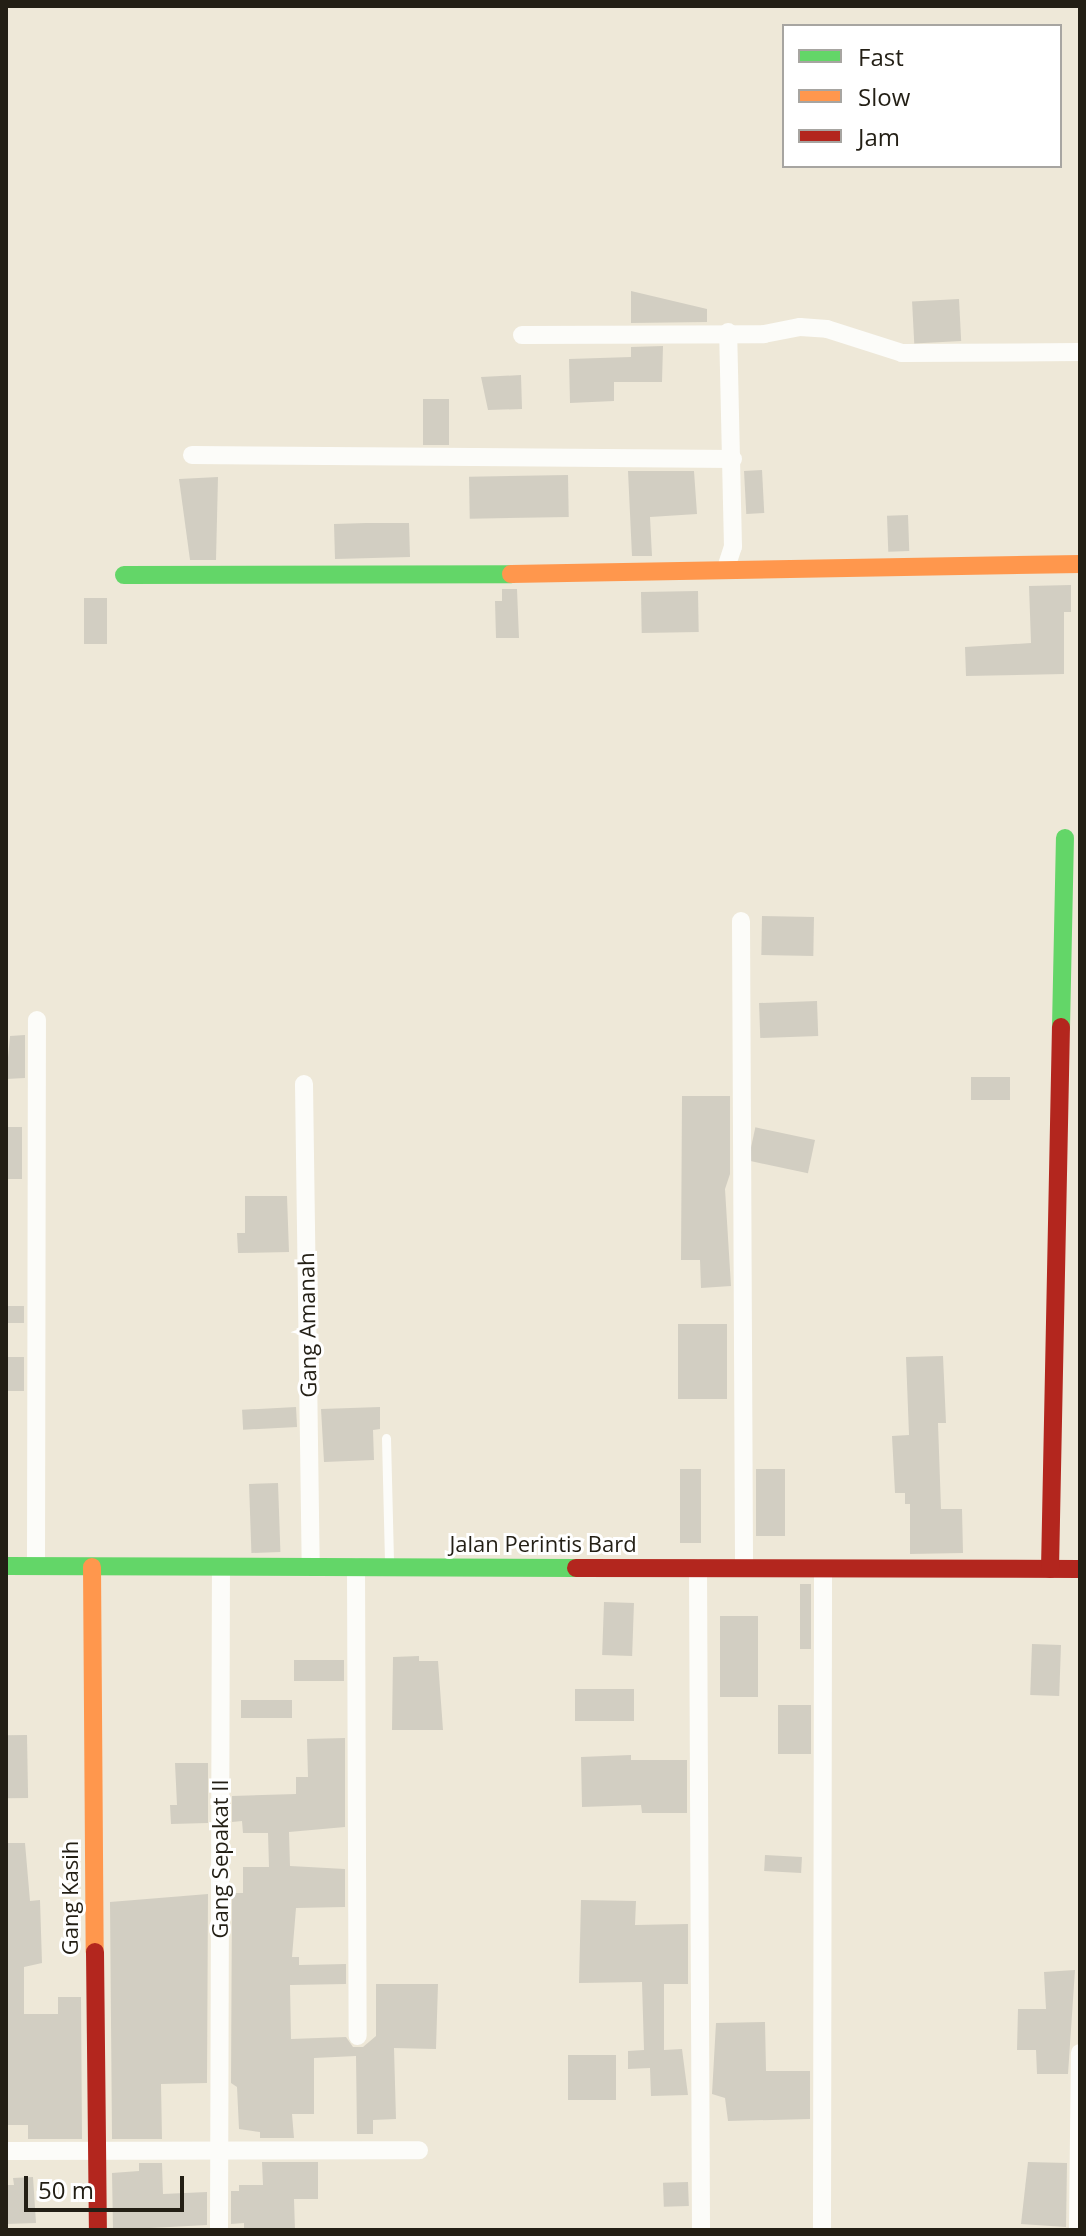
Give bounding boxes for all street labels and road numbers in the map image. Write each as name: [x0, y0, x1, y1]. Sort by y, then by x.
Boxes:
street label: Gang Amanah: [293, 1252, 321, 1398]
street label: Jalan Perintis Bard: [449, 1531, 637, 1557]
street label: Gang Sepakat II: [207, 1779, 233, 1939]
street label: Gang Kasih: [57, 1841, 83, 1955]

